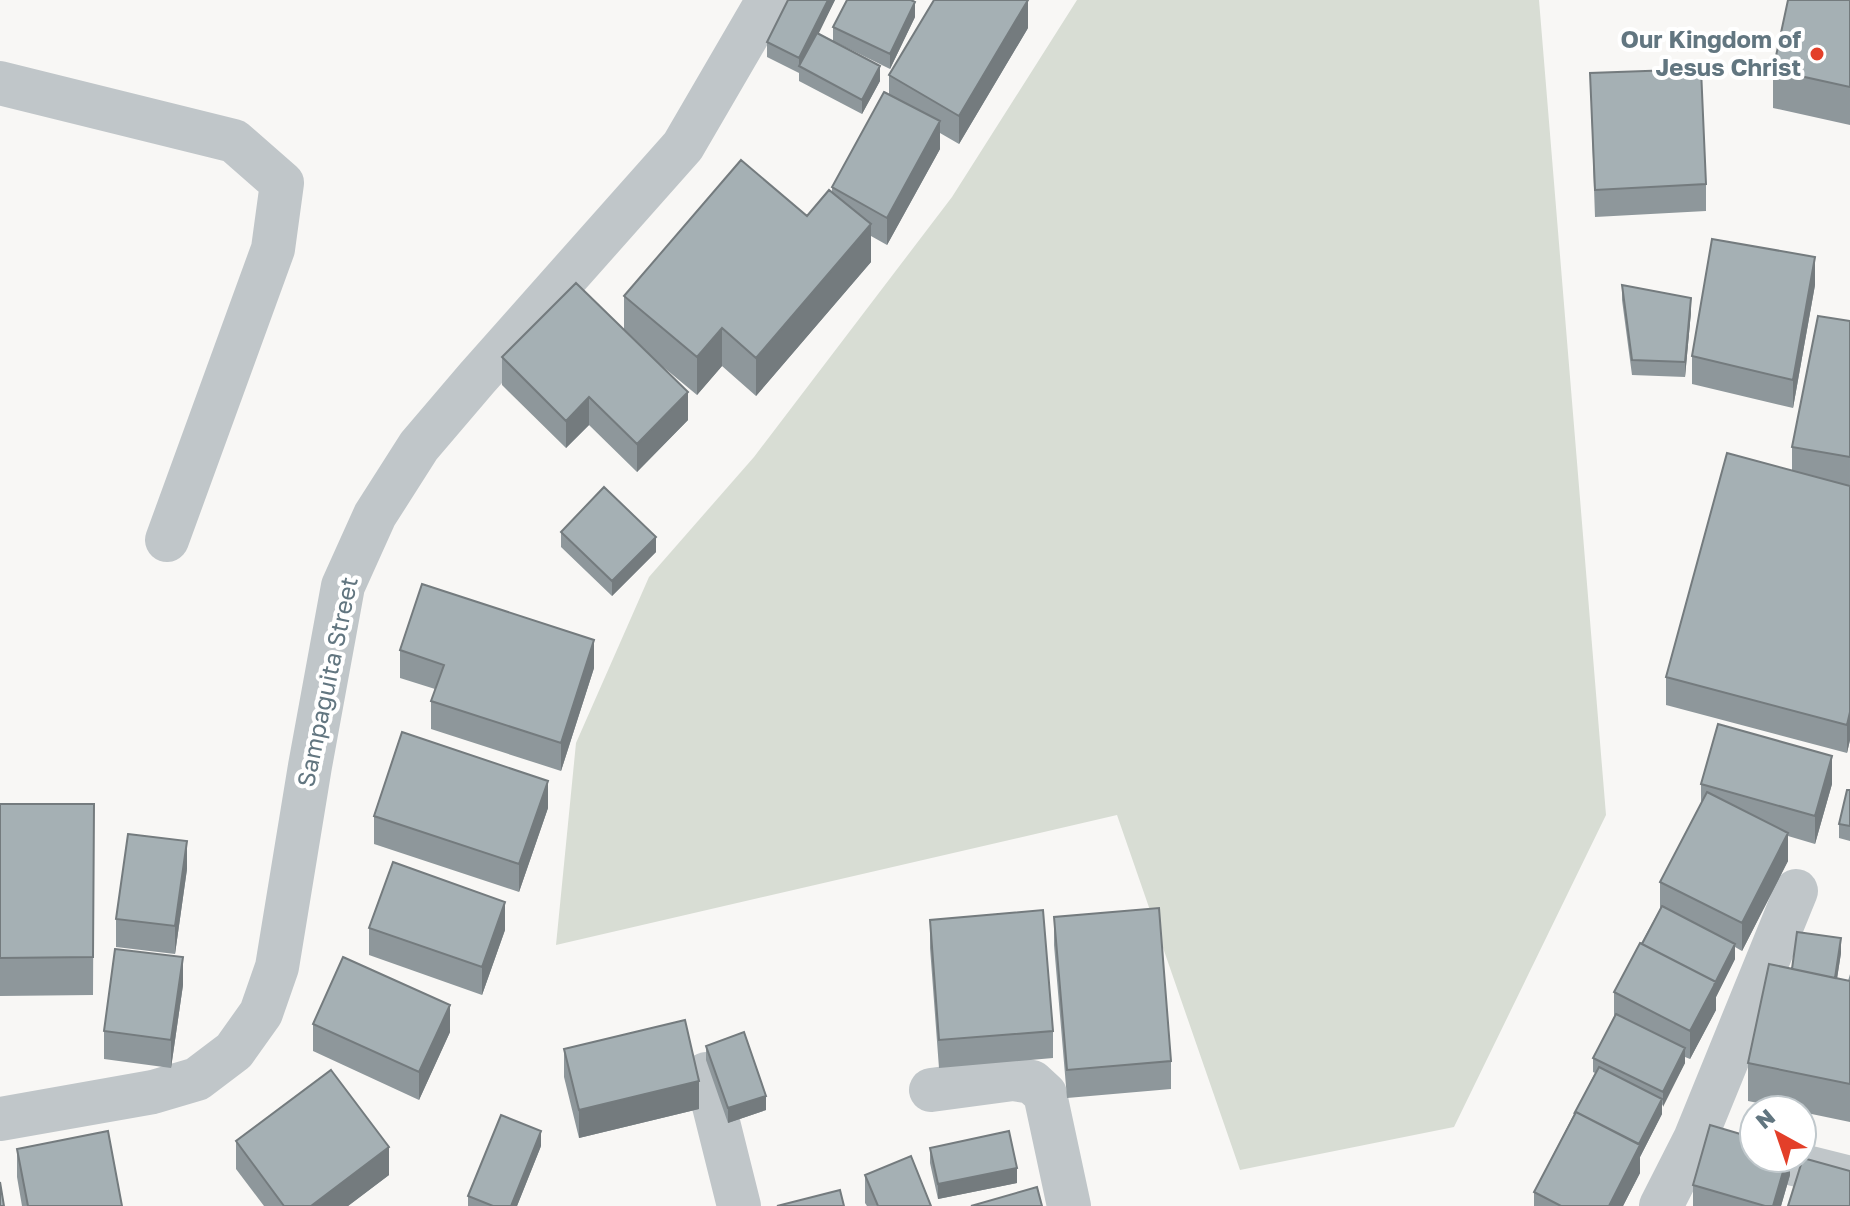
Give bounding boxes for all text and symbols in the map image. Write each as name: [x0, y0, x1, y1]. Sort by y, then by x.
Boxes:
place label: Our Kingdom of Jesus Christ: [1620, 24, 1801, 81]
marker: Our Kingdom of Jesus Christ: [1808, 45, 1826, 63]
street label: Sampaguita Street: [290, 574, 363, 790]
north arrow: [1738, 1094, 1818, 1174]
text: N: [1750, 1103, 1780, 1134]

